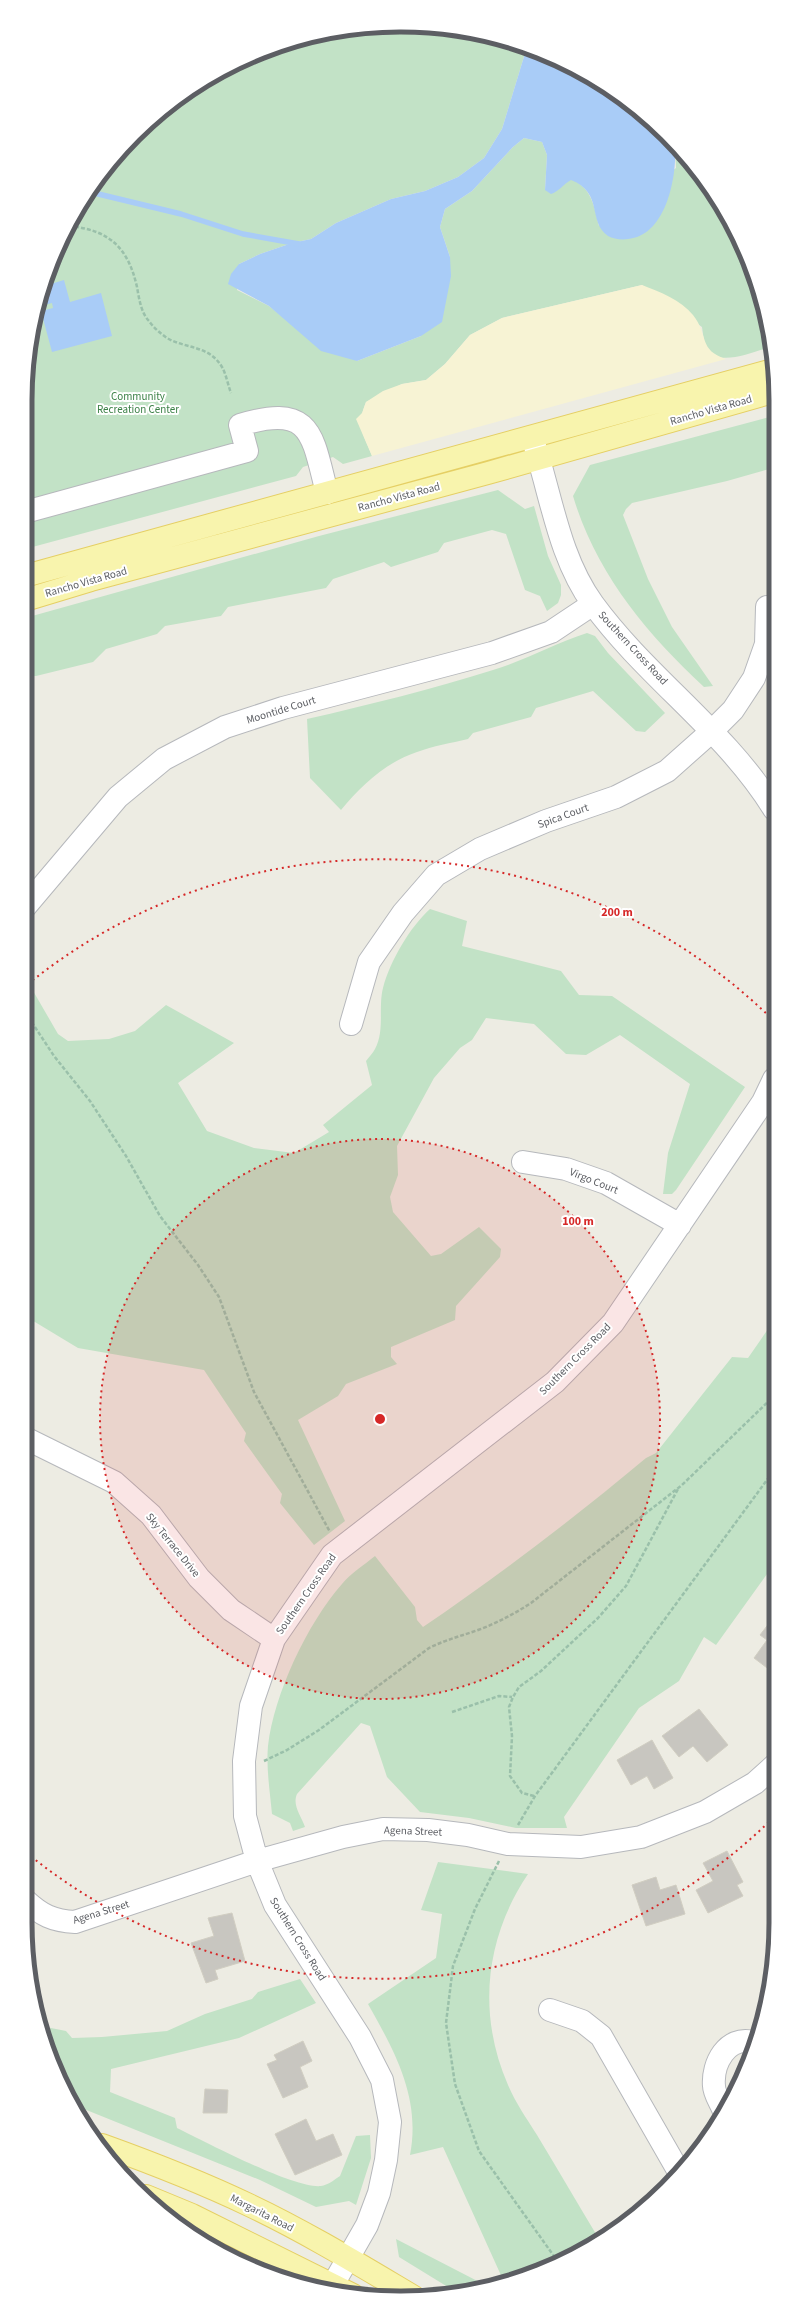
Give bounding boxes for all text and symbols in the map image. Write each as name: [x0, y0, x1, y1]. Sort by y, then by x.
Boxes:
park label: Community Recreation Center: [97, 389, 179, 417]
street label: Rancho Vista Road: [668, 391, 754, 429]
street label: Rancho Vista Road: [356, 479, 442, 515]
street label: Rancho Vista Road: [43, 563, 129, 601]
street label: Southern Cross Road: [595, 608, 671, 688]
street label: Moontide Court: [244, 692, 318, 728]
street label: Spica Court: [535, 800, 591, 832]
text: 200 m: [601, 904, 633, 921]
street label: Virgo Court: [567, 1164, 621, 1198]
text: 100 m: [562, 1213, 594, 1230]
street label: Southern Cross Road: [536, 1320, 614, 1398]
centre of rings: [373, 1412, 387, 1426]
street label: Sky Terrace Drive: [142, 1510, 204, 1581]
street label: Southern Cross Road: [272, 1550, 340, 1638]
street label: Agena Street: [384, 1822, 443, 1840]
street label: Southern Cross Road: [266, 1894, 330, 1984]
street label: Agena Street: [71, 1896, 131, 1928]
street label: Margarita Road: [228, 2191, 296, 2235]

